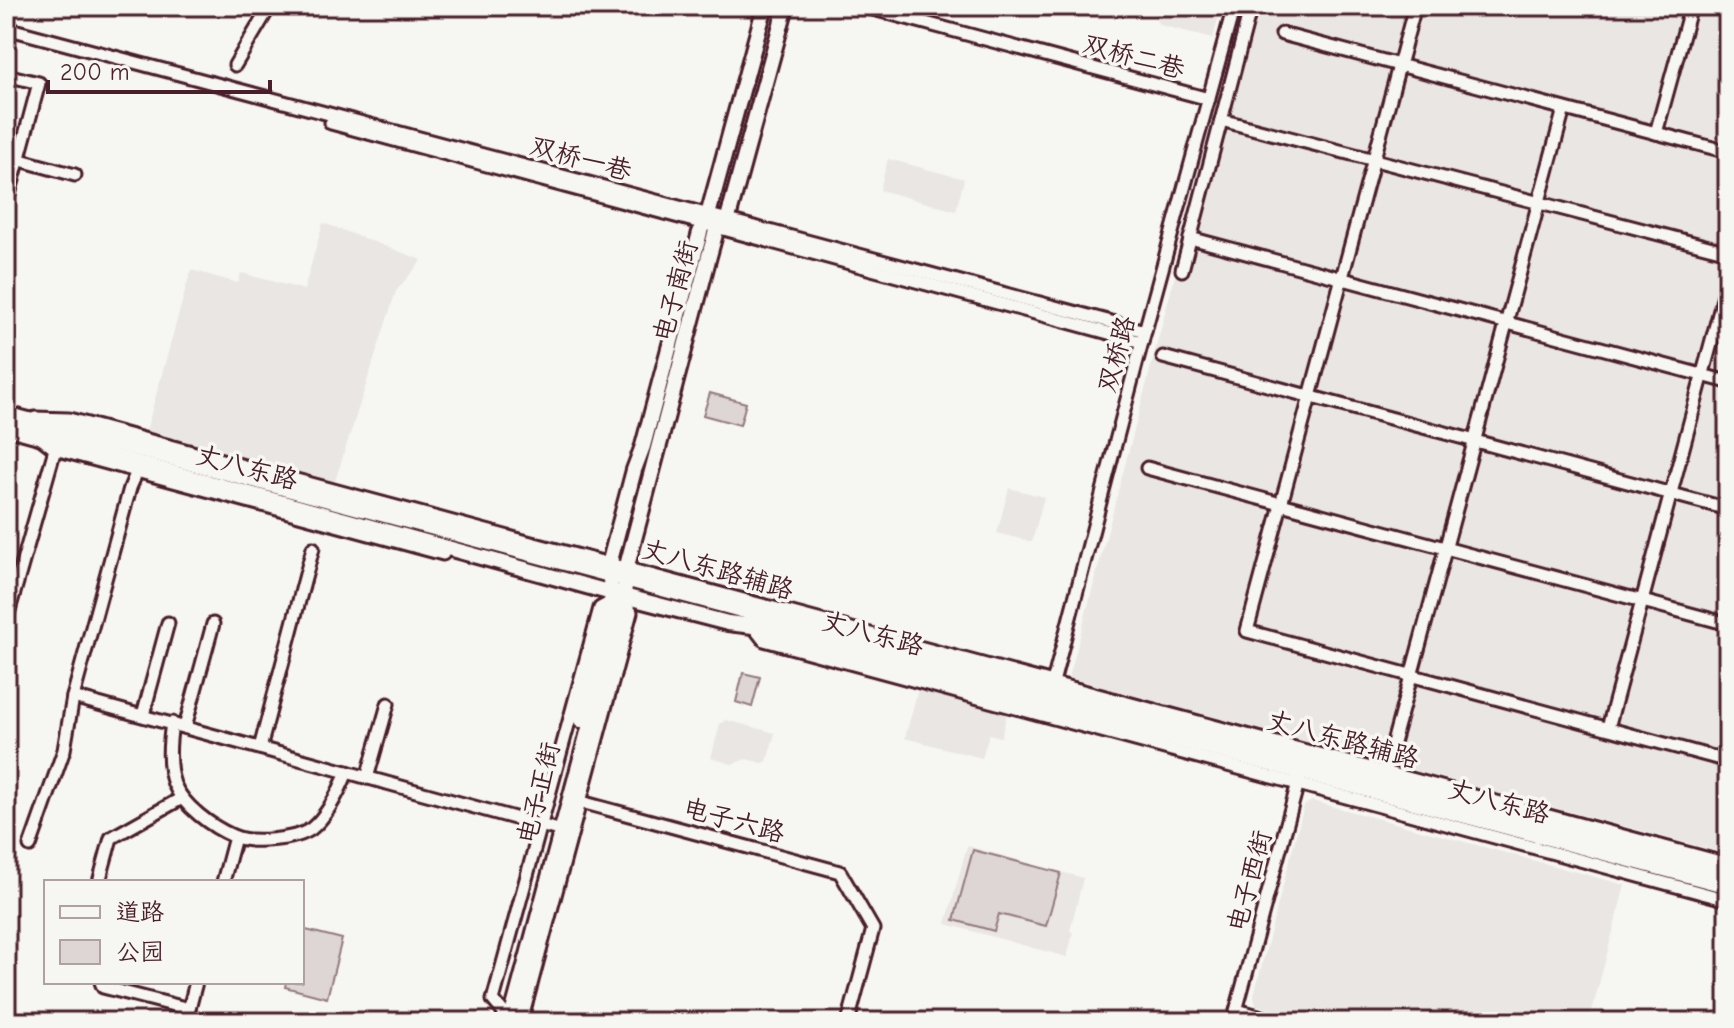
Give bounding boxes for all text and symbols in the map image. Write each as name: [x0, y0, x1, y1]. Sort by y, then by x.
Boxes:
street label: 双桥二巷: [1080, 29, 1188, 85]
scale bar: [48, 44, 270, 94]
text: 200 m: [60, 58, 130, 86]
street label: 双桥一巷: [527, 131, 635, 187]
street label: 电子南街: [648, 237, 704, 345]
street label: 双桥路: [1092, 313, 1142, 396]
street label: 丈八东路: [193, 440, 301, 496]
street label: 丈八东路辅路: [639, 534, 797, 606]
street label: 丈八东路: [819, 606, 927, 662]
street label: 丈八东路辅路: [1264, 705, 1422, 775]
street label: 电子正街: [512, 739, 566, 847]
street label: 丈八东路: [1445, 774, 1553, 830]
street label: 电子六路: [680, 793, 788, 849]
street label: 电子西街: [1222, 827, 1278, 935]
legend: [44, 880, 304, 984]
text: 道路: [116, 898, 164, 926]
text: 公园: [116, 938, 164, 966]

